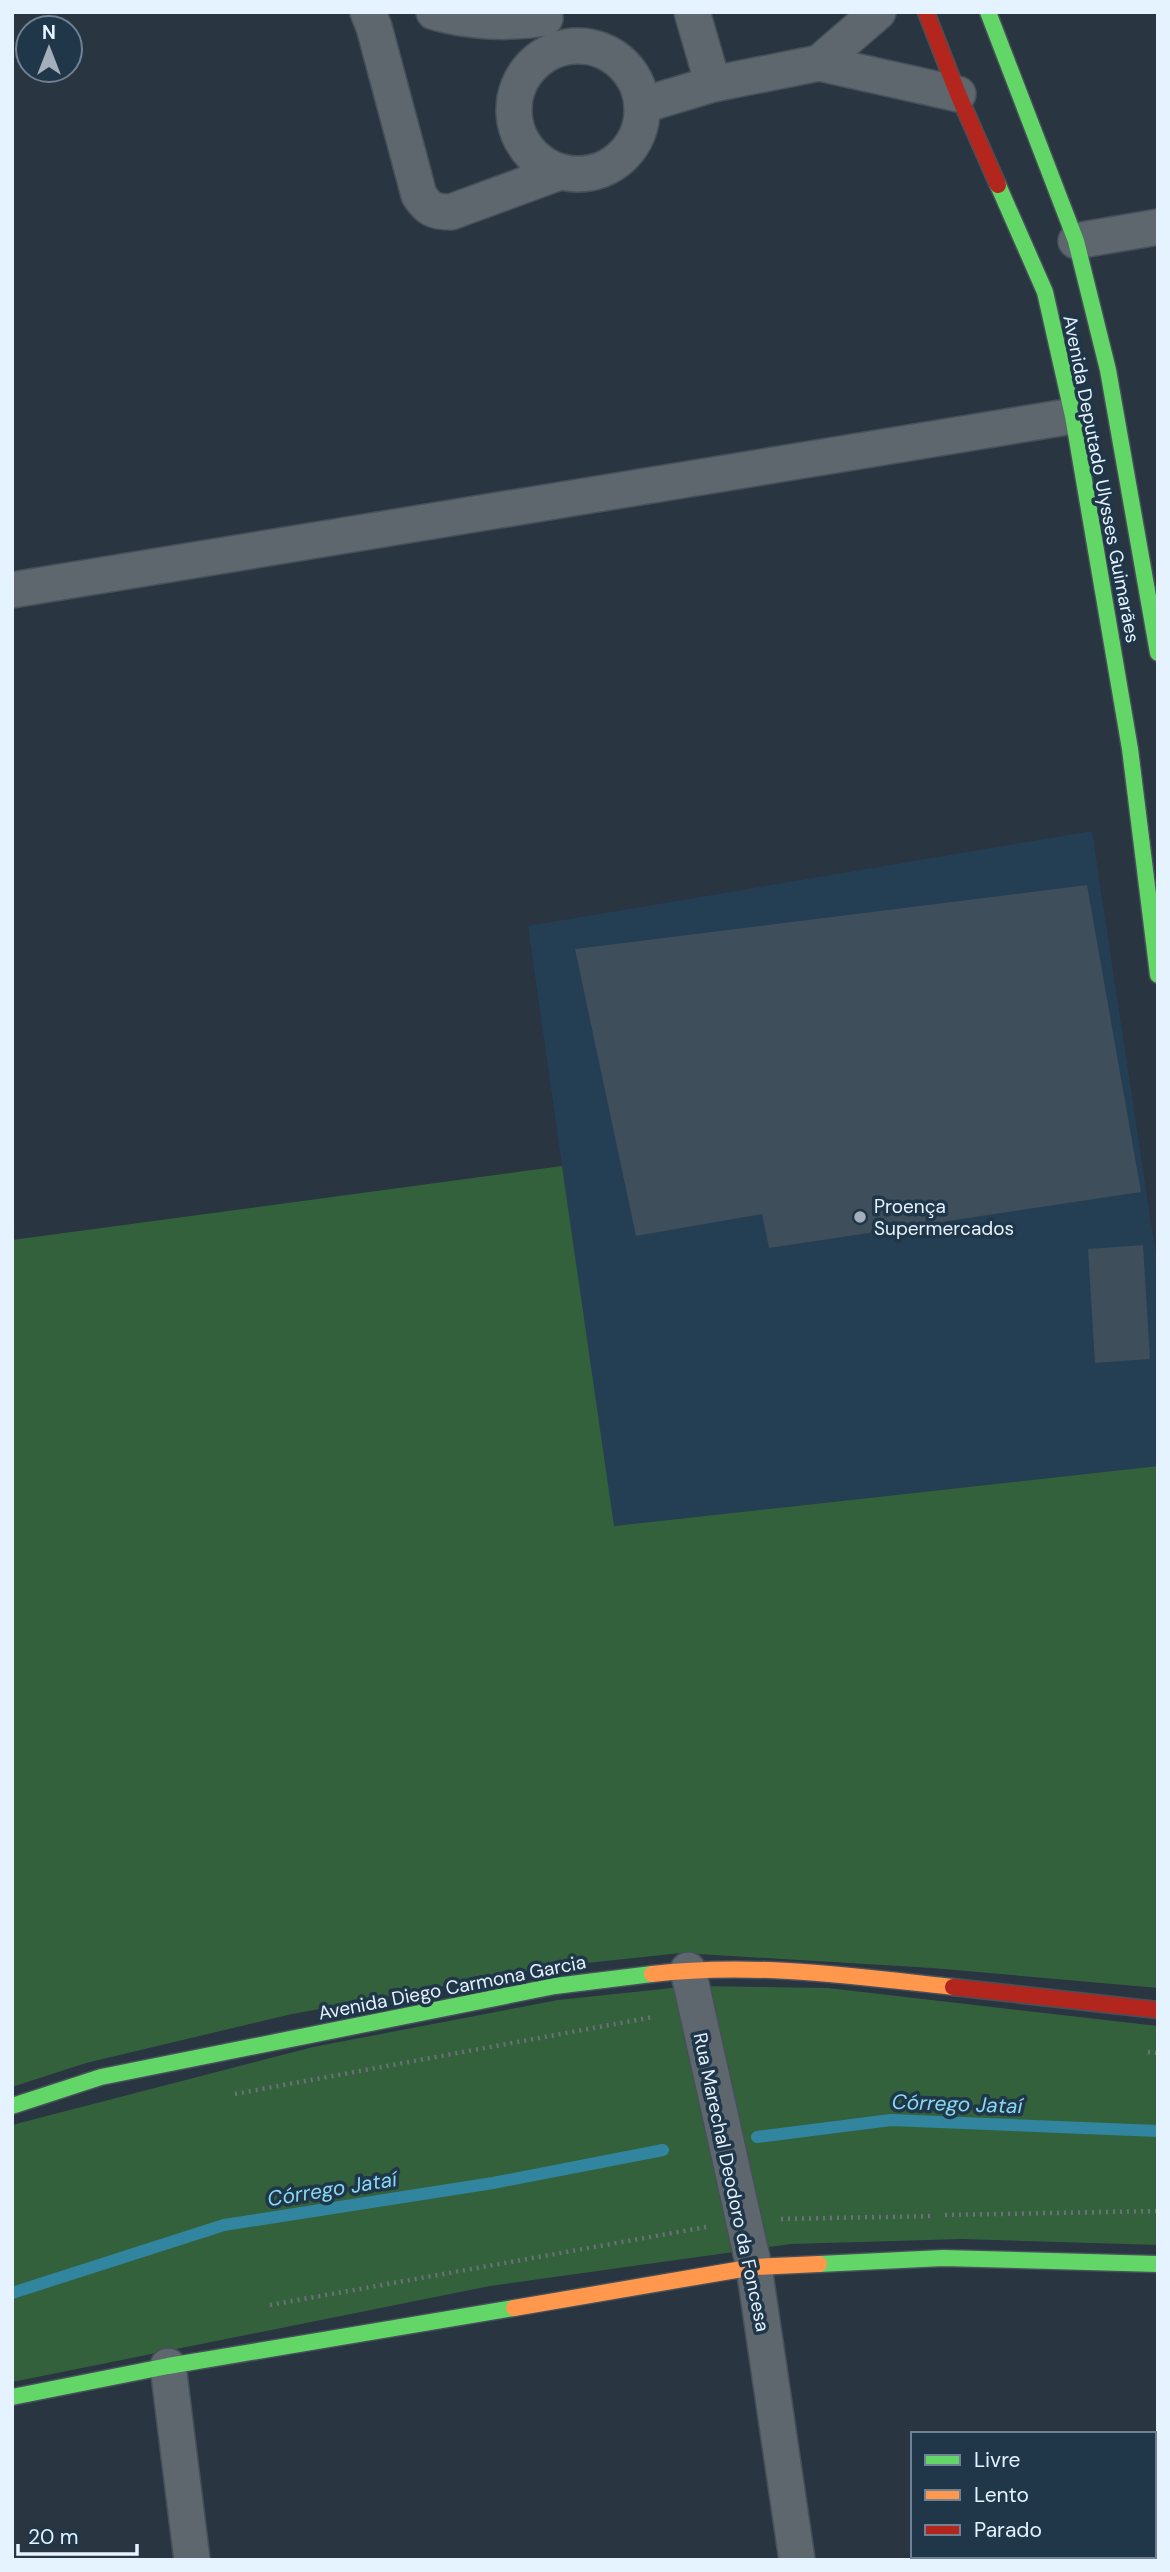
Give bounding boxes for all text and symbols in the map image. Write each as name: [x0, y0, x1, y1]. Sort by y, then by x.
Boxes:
north arrow: [14, 14, 84, 84]
text: N: [42, 20, 56, 45]
street label: Avenida Deputado Ulysses Guimarães: [1057, 313, 1146, 645]
place label: Proença Supermercados: [874, 1194, 1014, 1241]
marker: Proença Supermercados: [852, 1209, 868, 1225]
street label: Avenida Diego Carmona Garcia: [316, 1949, 588, 2026]
street label: Rua Marechal Deodoro da Foncesa: [688, 2030, 775, 2334]
water label: Córrego Jataí: [891, 2088, 1025, 2120]
water label: Córrego Jataí: [265, 2165, 401, 2213]
legend: [911, 2432, 1156, 2558]
text: Livre: [974, 2446, 1021, 2474]
text: Lento: [974, 2481, 1029, 2509]
scale bar: [18, 2512, 136, 2556]
text: Parado: [974, 2516, 1042, 2544]
text: 20 m: [28, 2523, 79, 2551]

